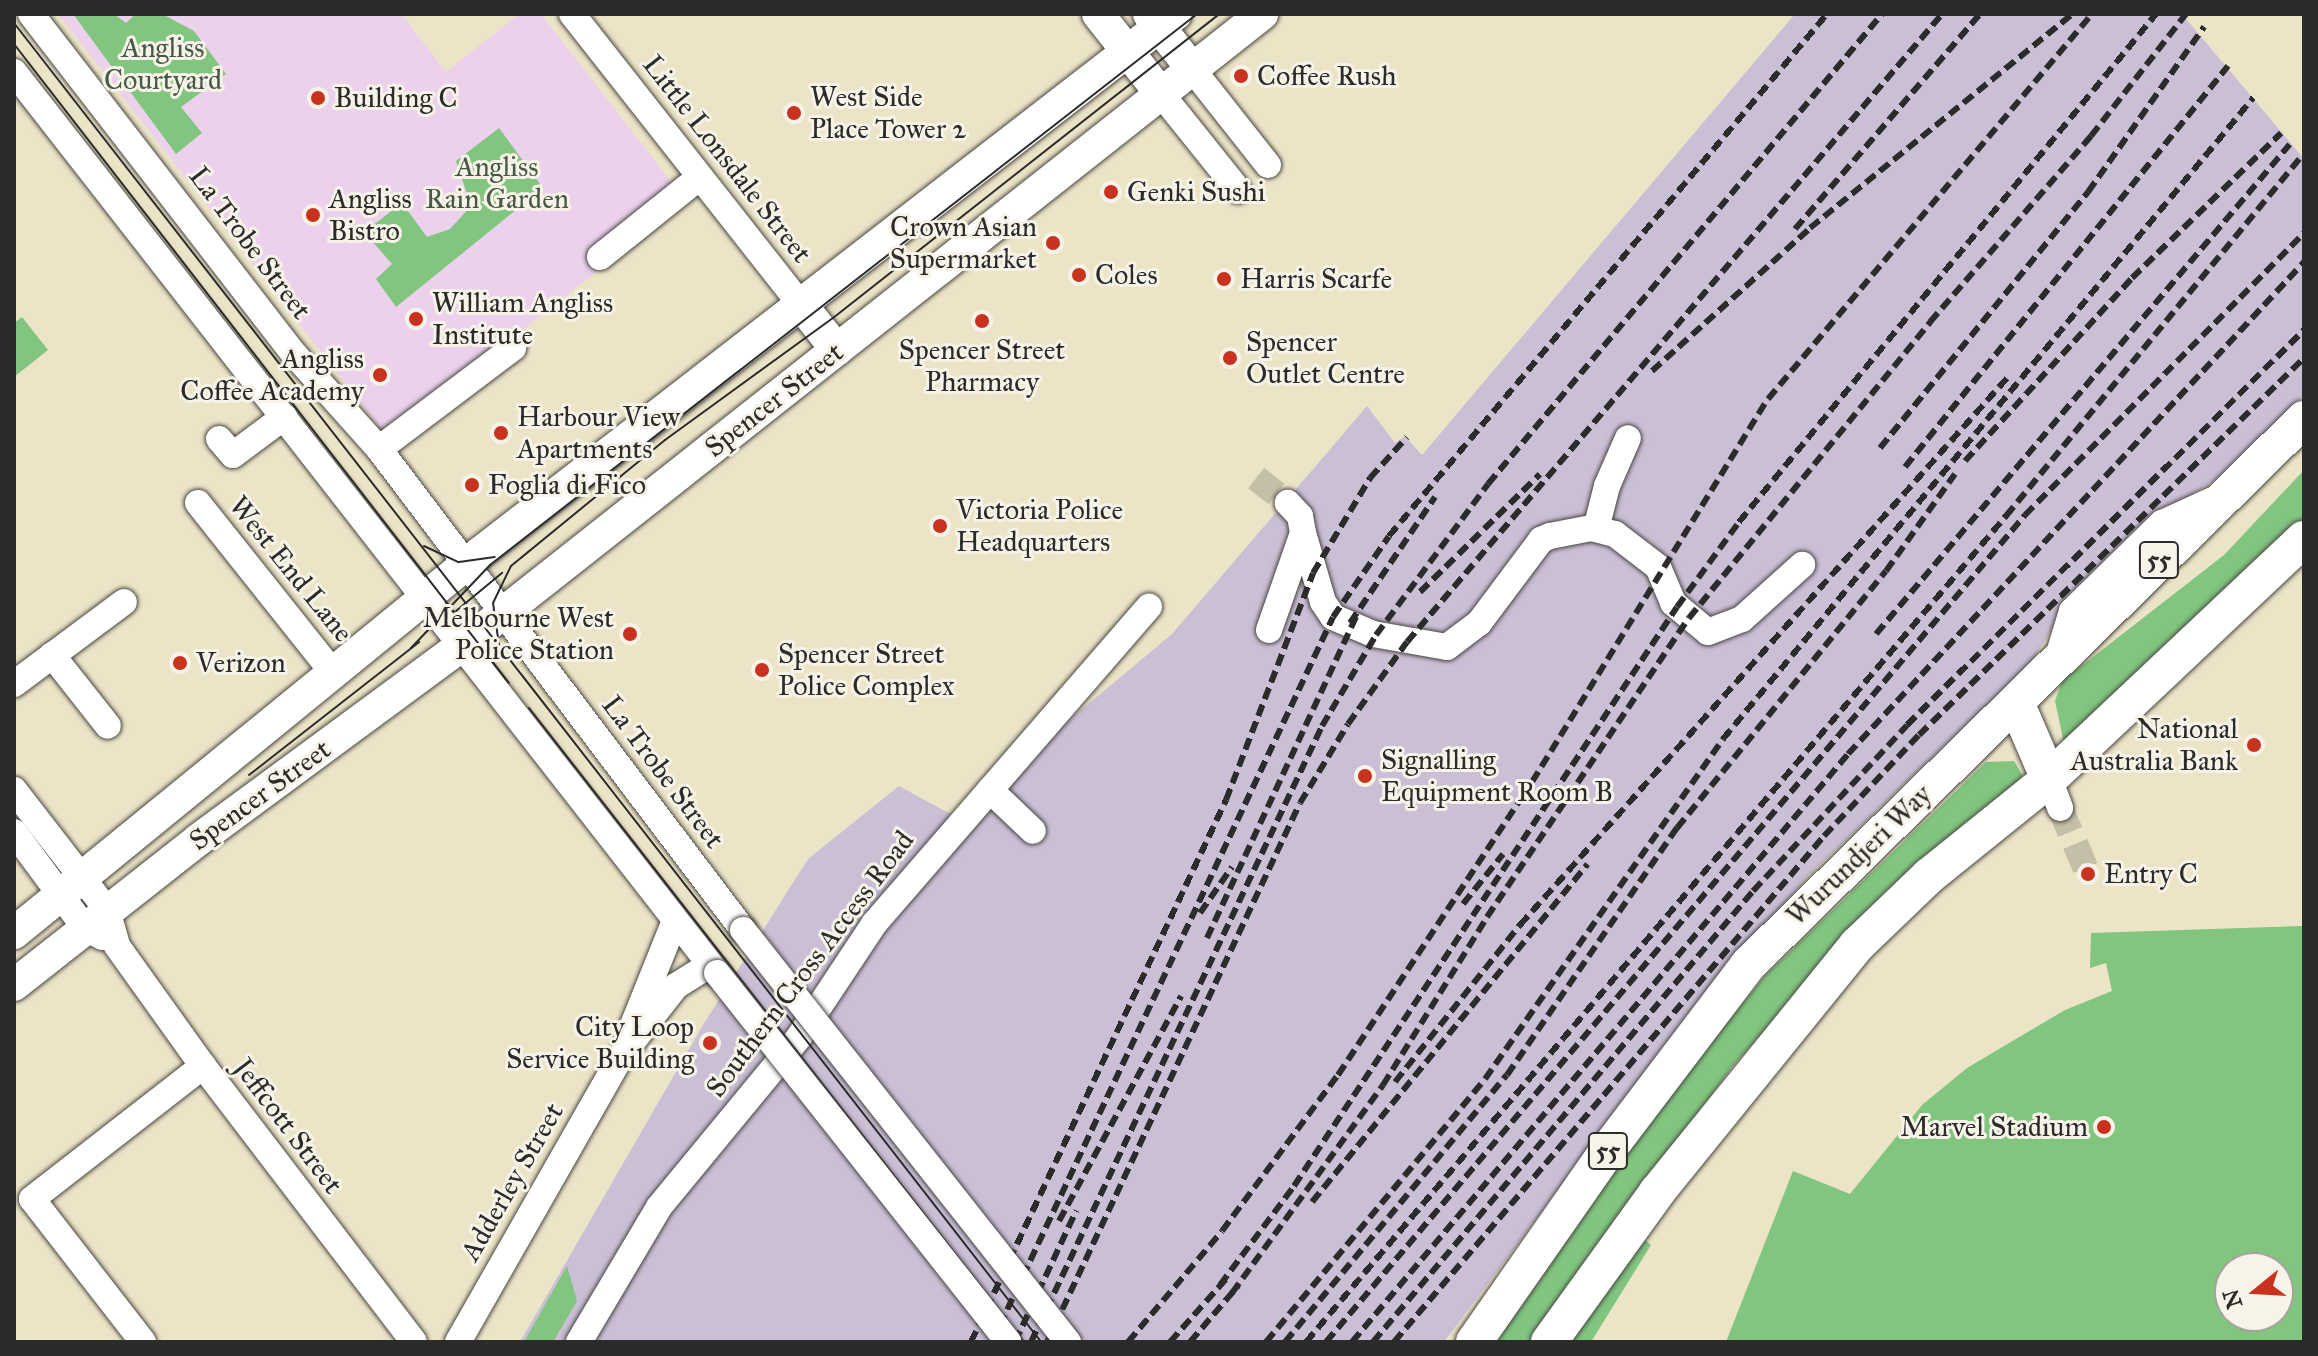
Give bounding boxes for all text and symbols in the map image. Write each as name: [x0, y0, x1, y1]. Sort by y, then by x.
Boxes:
park label: Angliss Courtyard: [104, 31, 222, 97]
street label: Little Lonsdale Street: [636, 48, 818, 270]
place label: Coffee Rush: [1257, 59, 1397, 93]
marker: Coffee Rush: [1232, 67, 1250, 85]
place label: West Side Place Tower 2: [810, 80, 966, 146]
place label: Building C: [334, 81, 458, 115]
marker: Building C: [309, 89, 327, 107]
marker: West Side Place Tower 2: [785, 104, 803, 122]
park label: Angliss Rain Garden: [425, 150, 569, 216]
street label: La Trobe Street: [182, 160, 318, 326]
place label: Genki Sushi: [1127, 175, 1265, 209]
place label: Angliss Bistro: [329, 182, 412, 248]
marker: Genki Sushi: [1102, 183, 1120, 201]
marker: Angliss Bistro: [304, 206, 322, 224]
place label: Crown Asian Supermarket: [890, 210, 1037, 276]
marker: Crown Asian Supermarket: [1044, 234, 1062, 252]
place label: Coles: [1095, 258, 1158, 292]
place label: Harris Scarfe: [1240, 262, 1392, 296]
marker: Coles: [1070, 266, 1088, 284]
marker: Harris Scarfe: [1215, 270, 1233, 288]
place label: William Angliss Institute: [432, 286, 613, 352]
marker: William Angliss Institute: [407, 310, 425, 328]
marker: Spencer Street Pharmacy: [973, 312, 991, 330]
place label: Spencer Outlet Centre: [1246, 325, 1405, 391]
place label: Spencer Street Pharmacy: [899, 333, 1065, 399]
street label: Spencer Street: [698, 336, 850, 464]
place label: Angliss Coffee Academy: [180, 342, 364, 408]
marker: Spencer Outlet Centre: [1221, 349, 1239, 367]
marker: Angliss Coffee Academy: [371, 366, 389, 384]
place label: Harbour View Apartments: [517, 400, 680, 466]
marker: Harbour View Apartments: [492, 424, 510, 442]
place label: Foglia di Fico: [488, 468, 646, 502]
marker: Foglia di Fico: [463, 476, 481, 494]
street label: West End Lane: [222, 489, 360, 649]
place label: Victoria Police Headquarters: [956, 493, 1123, 559]
marker: Victoria Police Headquarters: [931, 517, 949, 535]
road number: 55: [2137, 538, 2181, 582]
place label: Melbourne West Police Station: [423, 601, 614, 667]
marker: Melbourne West Police Station: [621, 625, 639, 643]
place label: Spencer Street Police Complex: [778, 637, 954, 703]
place label: Verizon: [196, 646, 286, 680]
marker: Verizon: [171, 654, 189, 672]
marker: Spencer Street Police Complex: [753, 661, 771, 679]
street label: La Trobe Street: [595, 689, 731, 855]
place label: National Australia Bank: [2070, 712, 2238, 778]
street label: Spencer Street: [183, 732, 337, 858]
marker: National Australia Bank: [2245, 736, 2263, 754]
place label: Signalling Equipment Room B: [1381, 743, 1613, 809]
marker: Signalling Equipment Room B: [1356, 767, 1374, 785]
street label: Wurundjeri Way: [1780, 777, 1938, 933]
street label: Southern Cross Access Road: [699, 824, 921, 1104]
place label: Entry C: [2104, 857, 2198, 891]
marker: Entry C: [2079, 865, 2097, 883]
place label: City Loop Service Building: [506, 1010, 694, 1076]
marker: City Loop Service Building: [701, 1034, 719, 1052]
street label: Jeffcott Street: [226, 1052, 350, 1200]
street label: Adderley Street: [453, 1097, 571, 1267]
place label: Marvel Stadium: [1900, 1110, 2088, 1144]
marker: Marvel Stadium: [2095, 1118, 2113, 1136]
road number: 55: [1586, 1129, 1630, 1173]
north arrow: [2214, 1252, 2294, 1332]
text: N: [2217, 1286, 2248, 1312]

